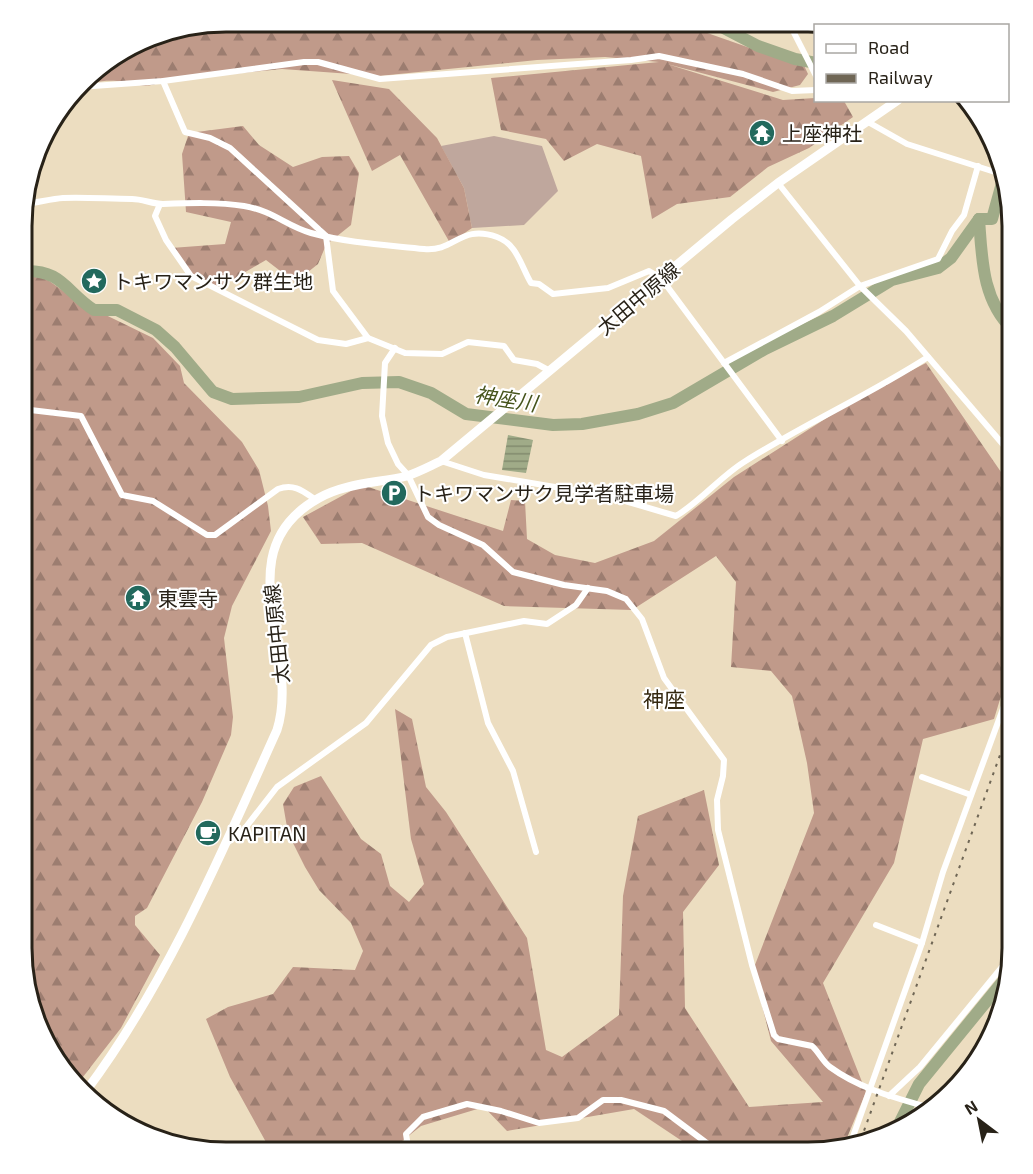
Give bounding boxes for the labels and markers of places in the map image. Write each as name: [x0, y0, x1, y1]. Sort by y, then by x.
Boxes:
temple icon: 上座神社: [747, 118, 777, 148]
place label: 上座神社: [782, 121, 862, 145]
place icon: トキワマンサク群生地: [79, 266, 109, 296]
place label: トキワマンサク群生地: [113, 269, 313, 293]
parking icon: トキワマンサク見学者駐車場: [379, 478, 409, 508]
place label: トキワマンサク見学者駐車場: [414, 481, 674, 505]
temple icon: 東雲寺: [123, 583, 153, 613]
place label: 東雲寺: [158, 586, 218, 610]
cafe icon: KAPITAN: [193, 818, 223, 848]
place label: KAPITAN: [228, 821, 306, 845]

